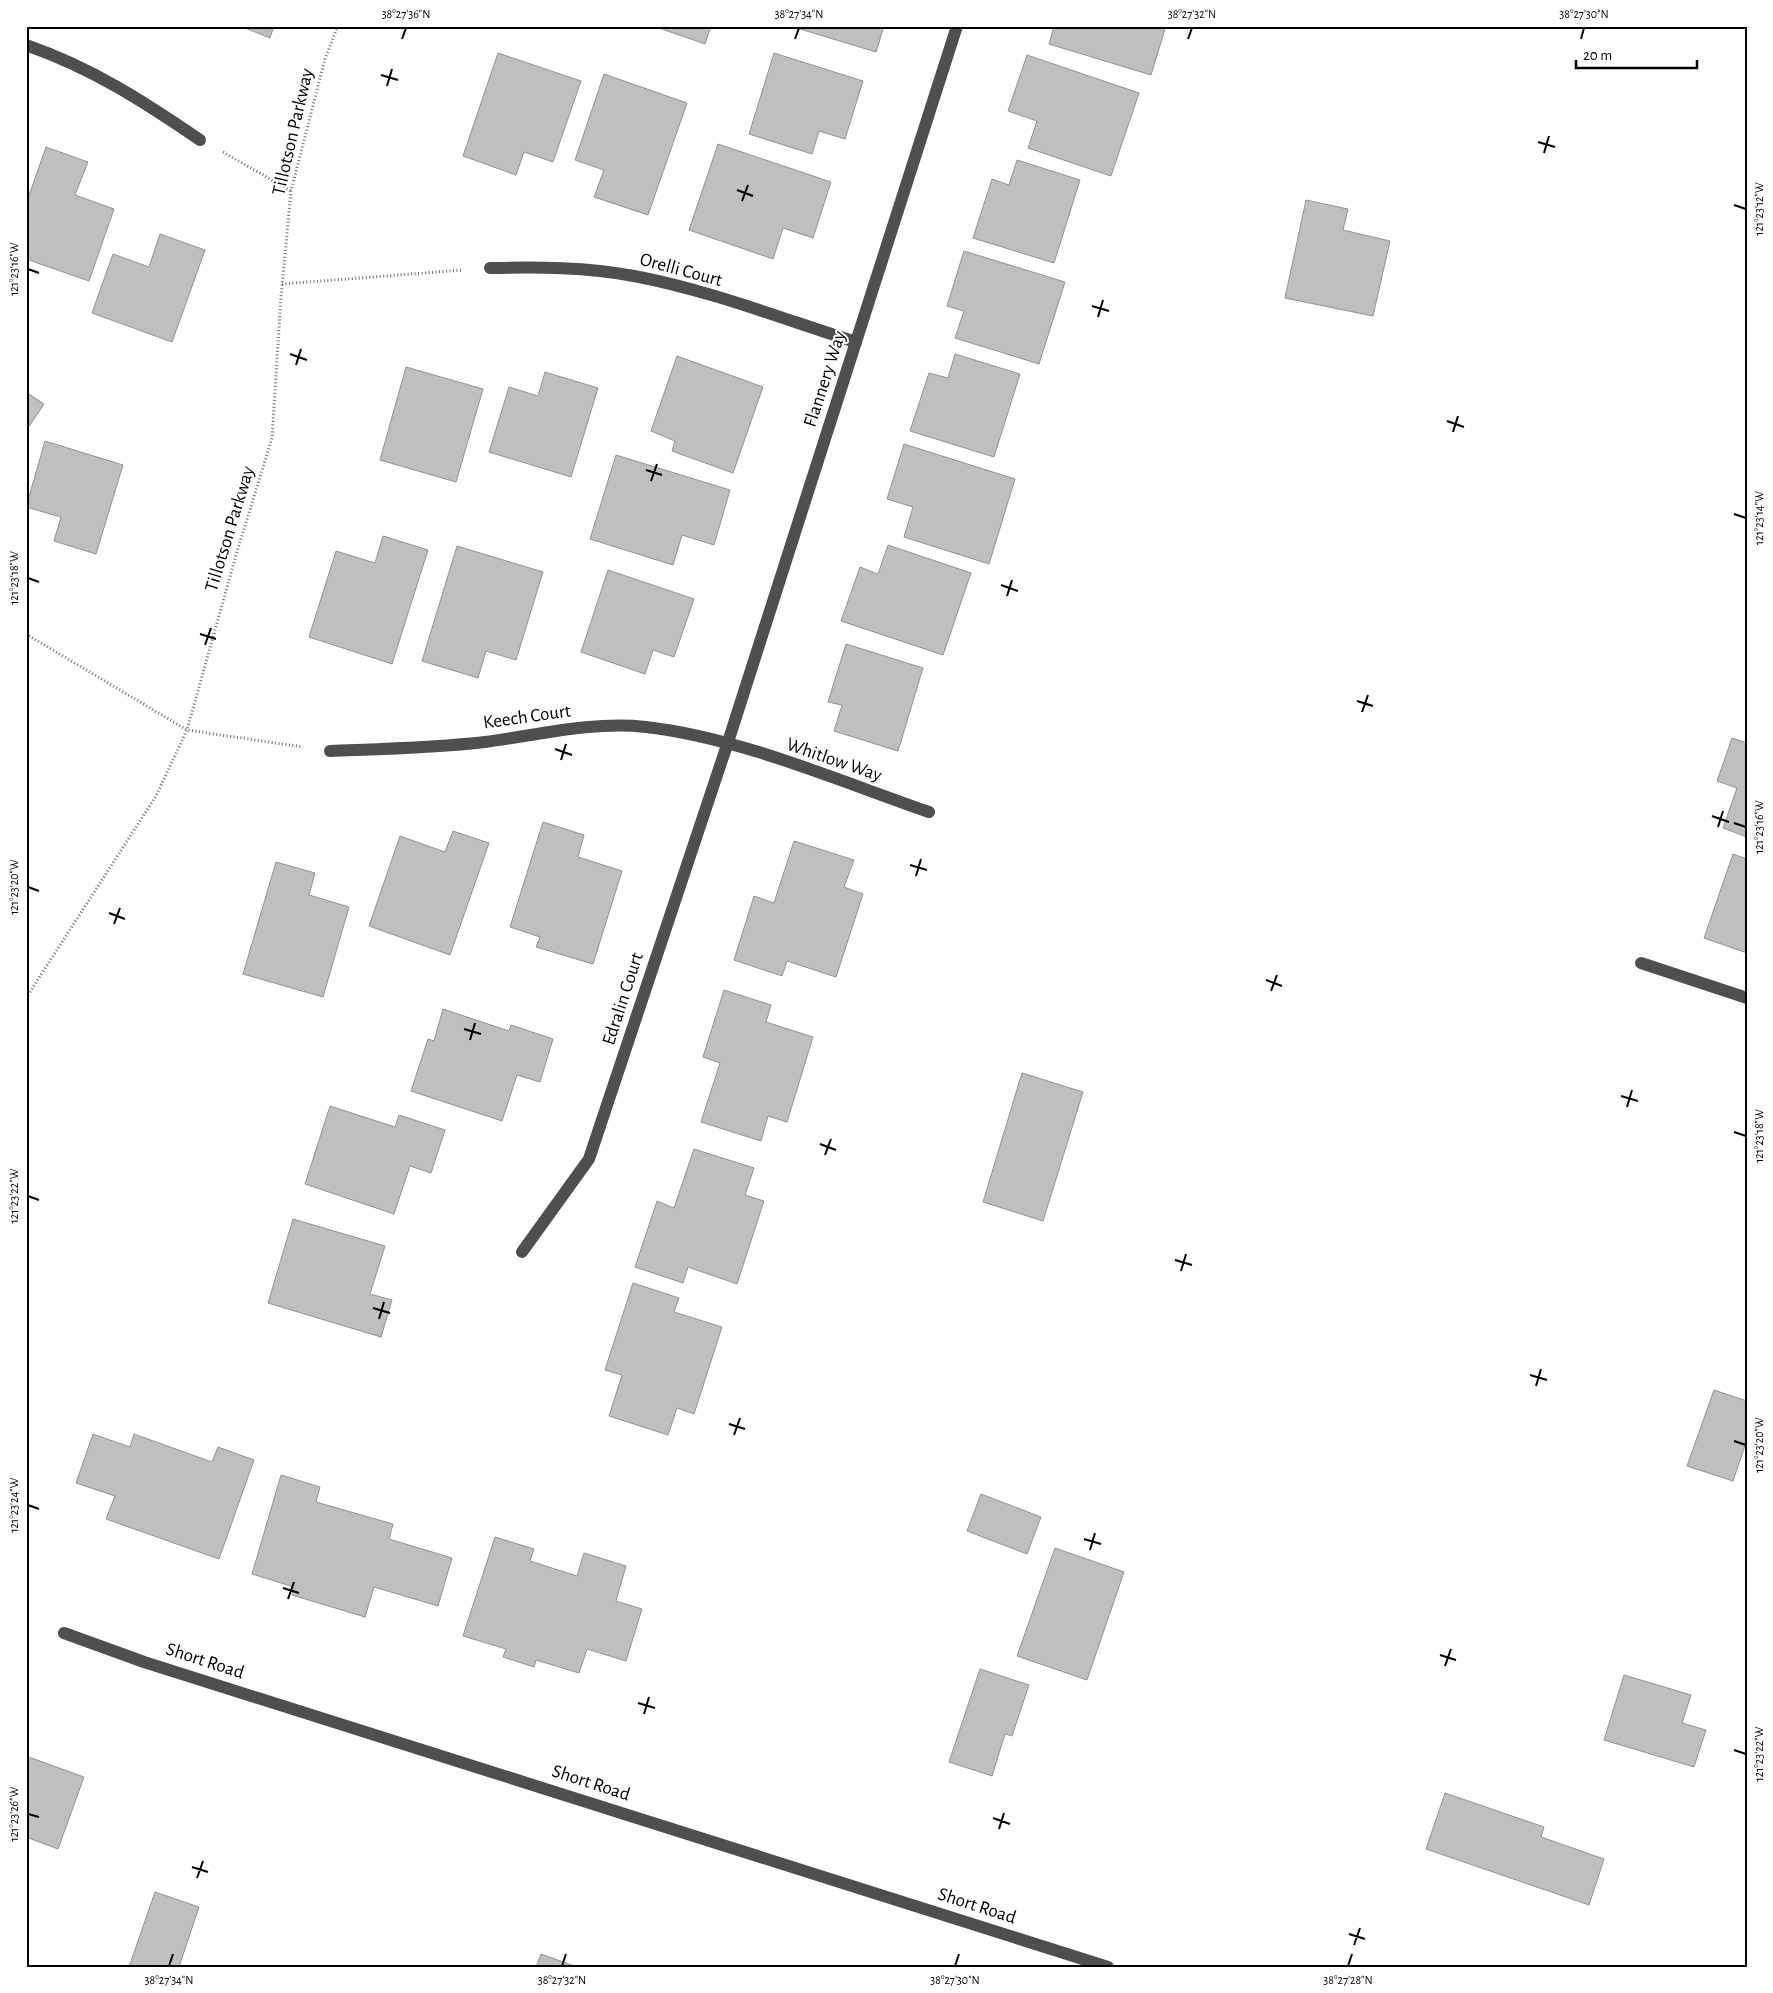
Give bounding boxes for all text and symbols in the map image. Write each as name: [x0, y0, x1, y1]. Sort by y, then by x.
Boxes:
text: 38°27'36"N: [382, 8, 430, 20]
text: 38°27'34"N: [775, 8, 823, 20]
text: 38°27'32"N: [1168, 8, 1216, 20]
text: 38°27'30"N: [1559, 8, 1609, 20]
scale bar: [1576, 38, 1697, 70]
text: 20 m: [1583, 48, 1612, 63]
street label: Tillotson Parkway: [269, 67, 317, 197]
text: 121°23'12"W: [1753, 182, 1765, 236]
text: 121°23'16"W: [8, 242, 20, 296]
street label: Orelli Court: [638, 250, 724, 290]
street label: Flannery Way: [801, 329, 849, 429]
street label: Tillotson Parkway: [202, 464, 258, 594]
text: 121°23'14"W: [1753, 491, 1765, 545]
text: 121°23'18"W: [8, 551, 20, 605]
street label: Keech Court: [482, 701, 572, 733]
street label: Whitlow Way: [784, 735, 884, 785]
text: 121°23'16"W: [1753, 800, 1765, 854]
text: 121°23'20"W: [8, 859, 20, 915]
street label: Edralin Court: [599, 950, 647, 1048]
text: 121°23'18"W: [1753, 1109, 1765, 1163]
text: 121°23'22"W: [8, 1168, 20, 1223]
text: 121°23'20"W: [1753, 1417, 1765, 1473]
text: 121°23'24"W: [8, 1477, 20, 1533]
street label: Short Road: [164, 1639, 247, 1683]
text: 121°23'22"W: [1753, 1726, 1765, 1781]
street label: Short Road: [550, 1761, 633, 1805]
text: 121°23'26"W: [8, 1786, 20, 1841]
street label: Short Road: [936, 1884, 1019, 1928]
text: 38°27'34"N: [145, 1974, 193, 1986]
text: 38°27'32"N: [538, 1974, 586, 1986]
text: 38°27'30"N: [930, 1974, 980, 1986]
text: 38°27'28"N: [1323, 1974, 1373, 1986]

